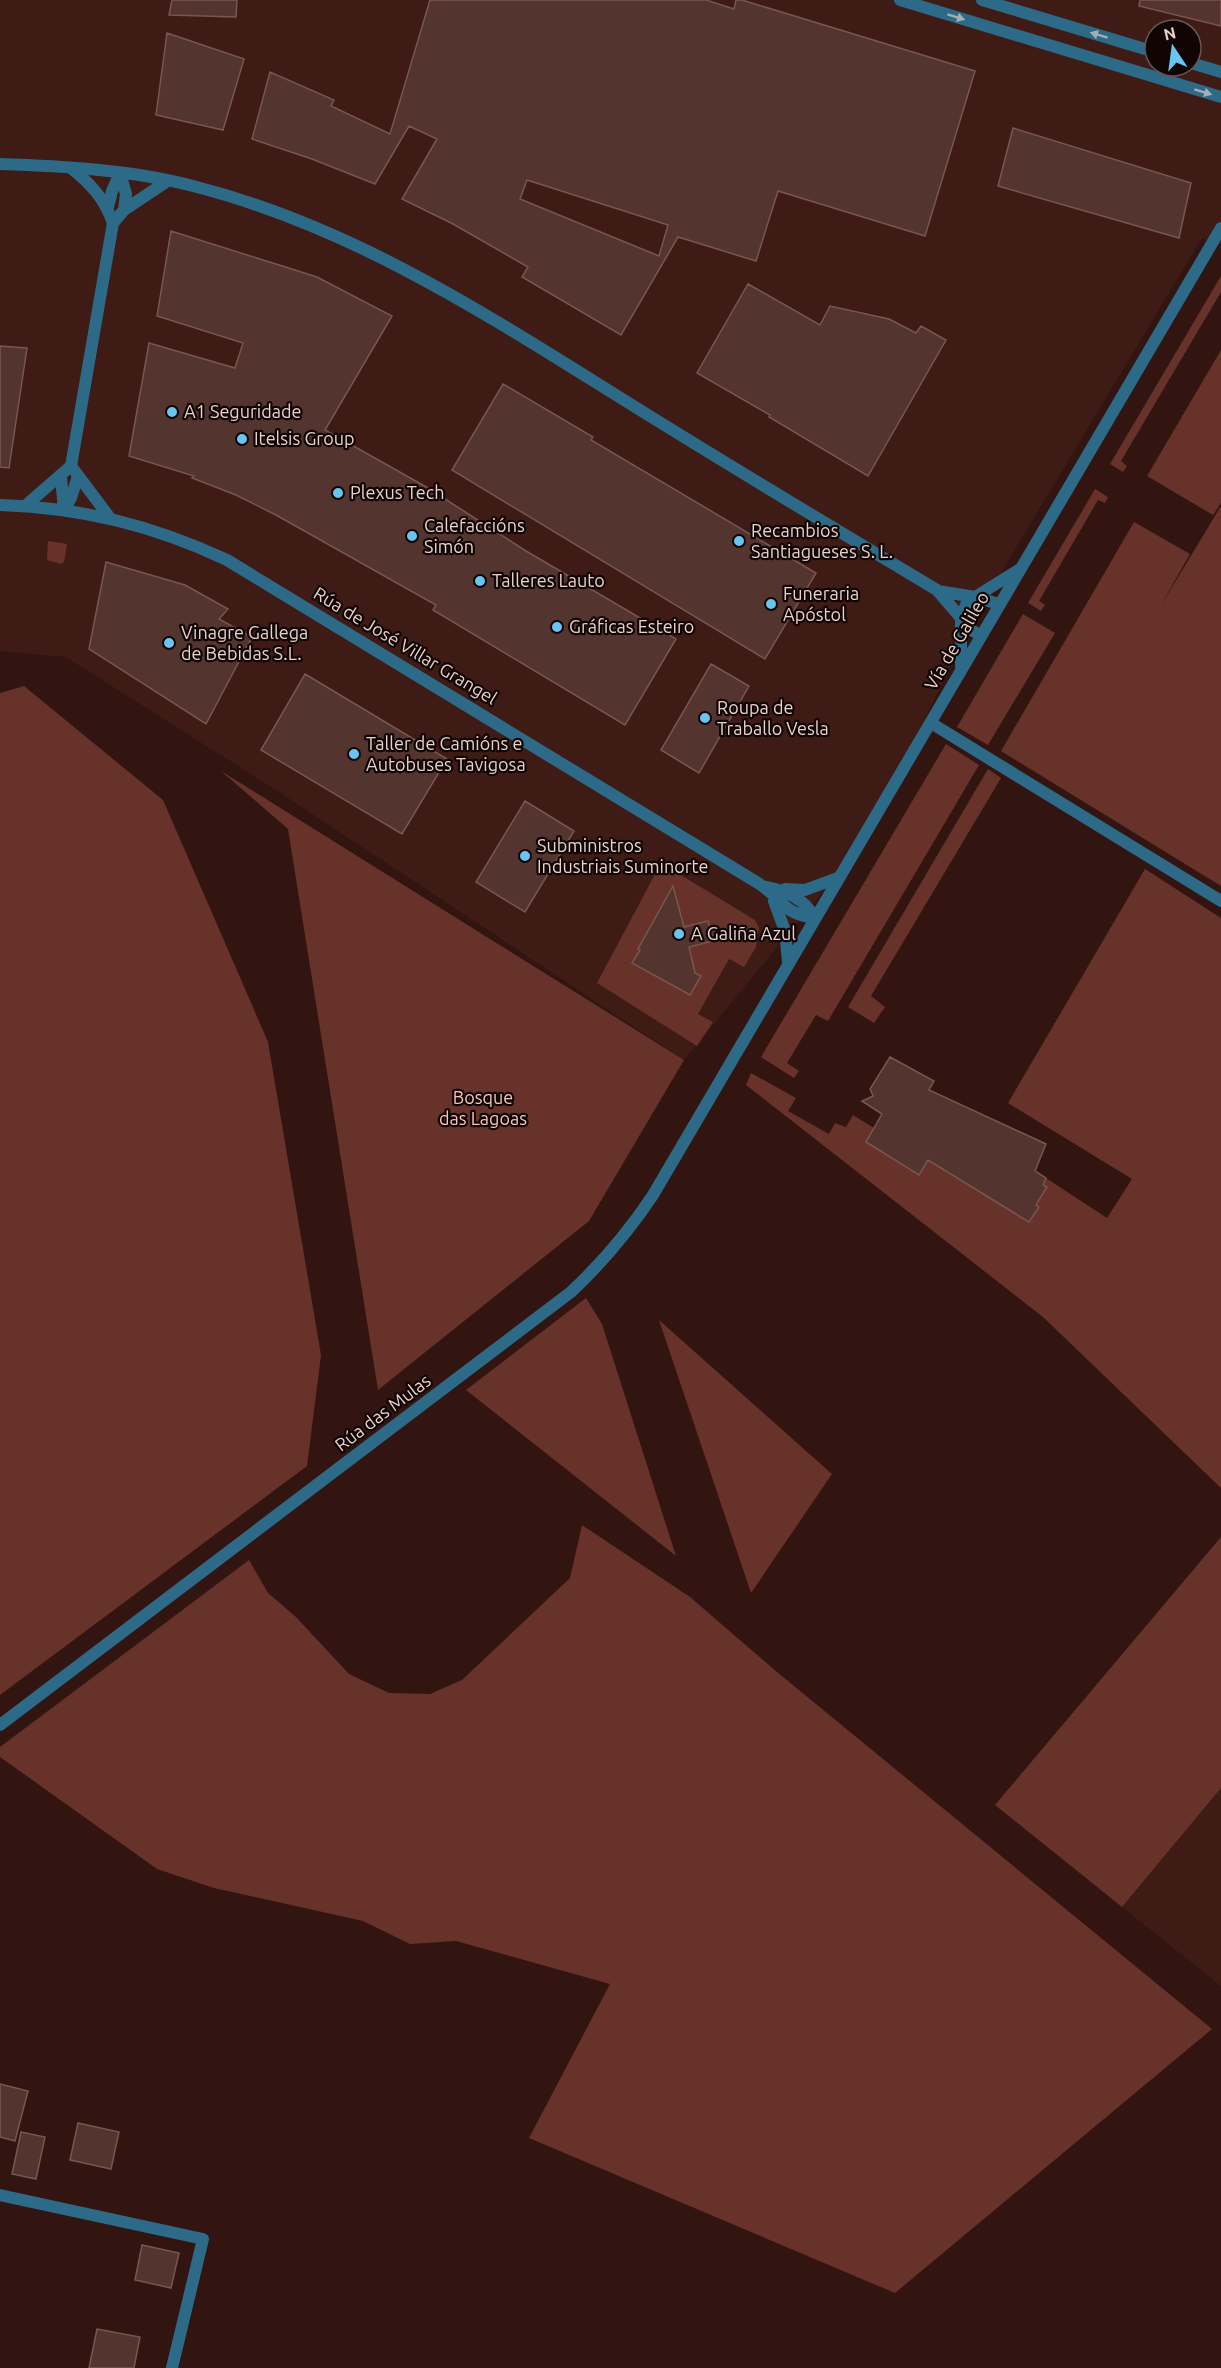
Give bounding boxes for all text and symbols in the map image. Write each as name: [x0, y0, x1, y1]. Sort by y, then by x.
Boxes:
one-way arrow: [947, 13, 965, 22]
north arrow: [1143, 18, 1203, 78]
text: N: [1162, 23, 1177, 43]
one-way arrow: [1090, 30, 1108, 39]
one-way arrow: [1194, 88, 1212, 97]
place label: A1 Seguridade: [184, 401, 301, 421]
marker: A1 Seguridade: [165, 405, 179, 419]
place label: Itelsis Group: [254, 428, 355, 448]
marker: Itelsis Group: [235, 432, 249, 446]
place label: Plexus Tech: [350, 482, 444, 502]
marker: Plexus Tech: [331, 486, 345, 500]
place label: Calefaccións Simón: [424, 515, 525, 556]
place label: Recambios Santiagueses S. L.: [751, 520, 893, 561]
marker: Calefaccións Simón: [405, 529, 419, 543]
marker: Recambios Santiagueses S. L.: [732, 534, 746, 548]
place label: Talleres Lauto: [492, 570, 605, 590]
marker: Talleres Lauto: [473, 574, 487, 588]
street label: Rúa de José Villar Grangel: [310, 582, 501, 708]
place label: Funeraria Apóstol: [783, 583, 859, 624]
street label: Vía de Galileo: [920, 588, 992, 693]
marker: Funeraria Apóstol: [764, 597, 778, 611]
place label: Gráficas Esteiro: [569, 616, 694, 636]
marker: Gráficas Esteiro: [550, 620, 564, 634]
place label: Vinagre Gallega de Bebidas S.L.: [181, 622, 308, 663]
marker: Vinagre Gallega de Bebidas S.L.: [162, 636, 176, 650]
place label: Roupa de Traballo Vesla: [717, 697, 829, 738]
marker: Roupa de Traballo Vesla: [698, 711, 712, 725]
place label: Taller de Camións e Autobuses Tavigosa: [366, 733, 526, 774]
marker: Taller de Camións e Autobuses Tavigosa: [347, 747, 361, 761]
place label: Subministros Industriais Suminorte: [537, 835, 709, 876]
marker: Subministros Industriais Suminorte: [518, 849, 532, 863]
place label: A Galiña Azul: [691, 923, 796, 943]
marker: A Galiña Azul: [672, 927, 686, 941]
park label: Bosque das Lagoas: [439, 1087, 527, 1128]
street label: Rúa das Mulas: [331, 1370, 434, 1455]

